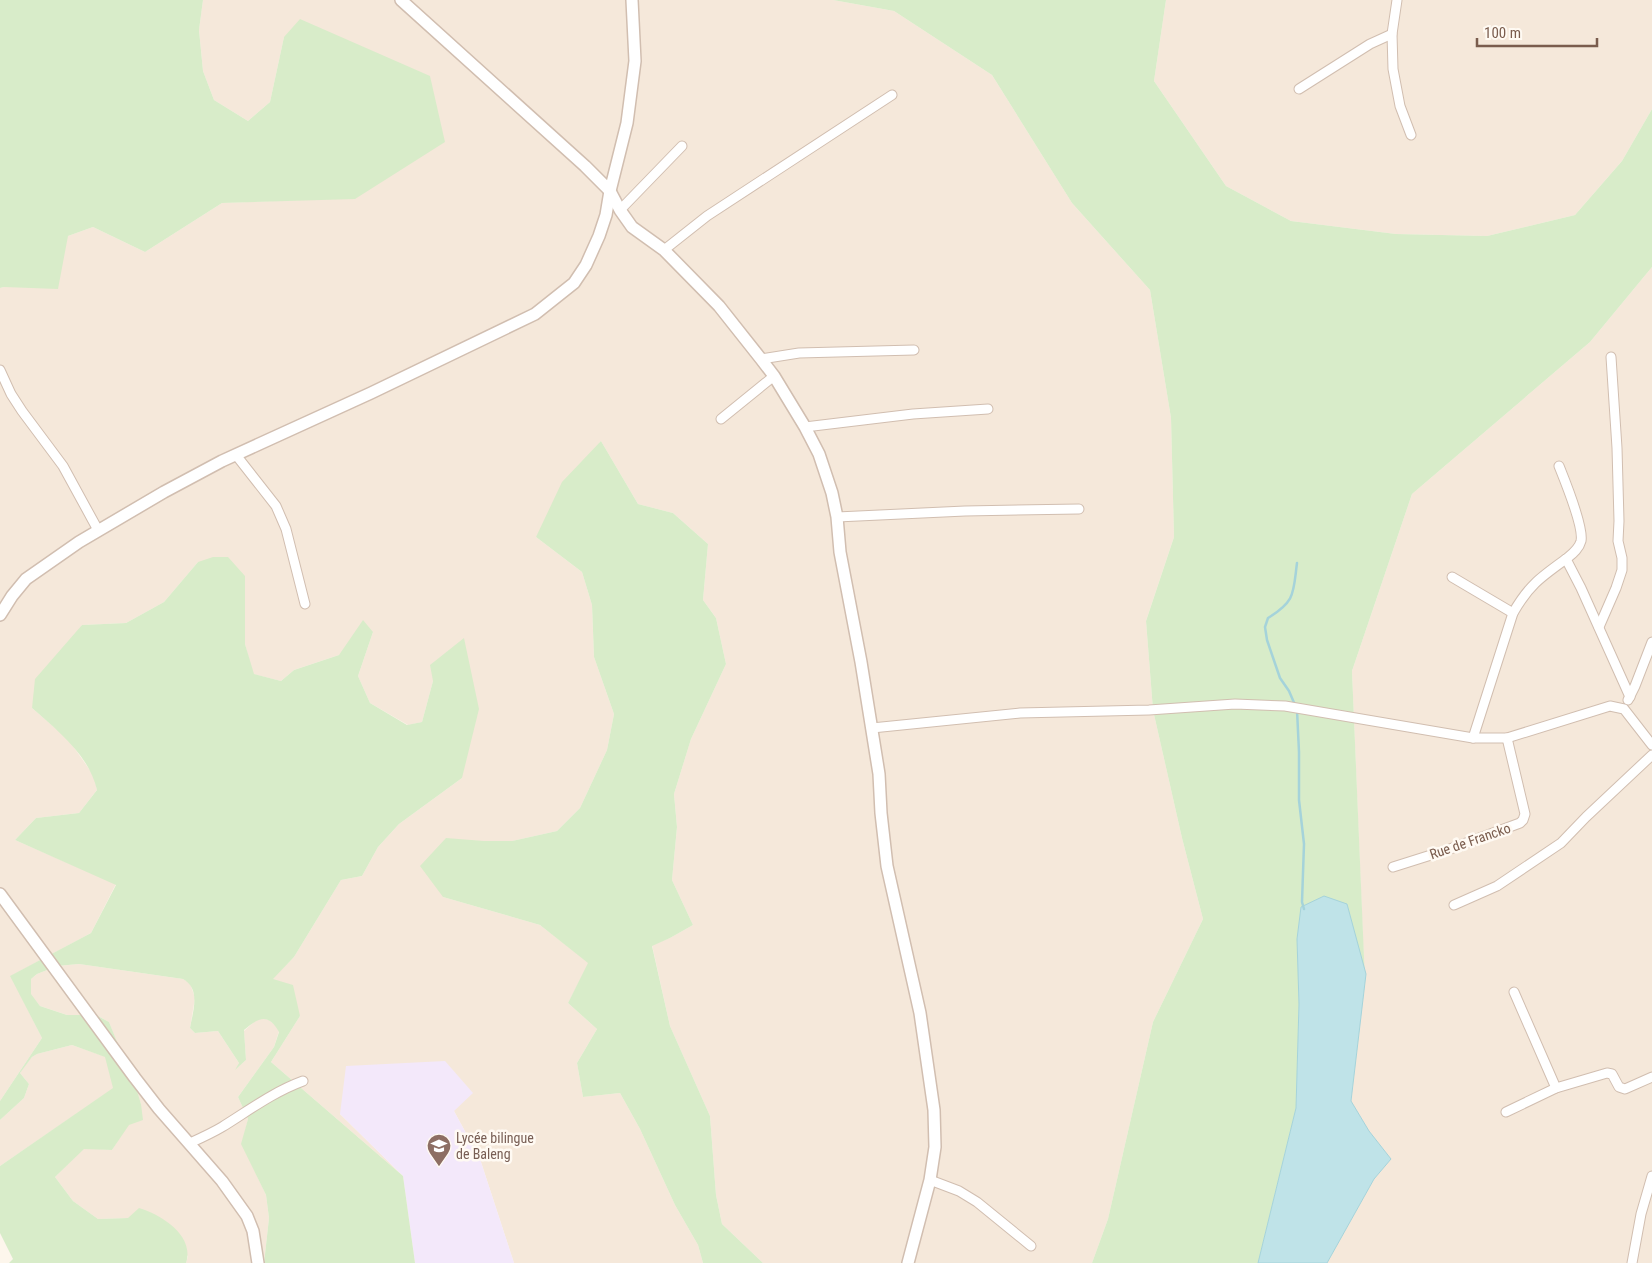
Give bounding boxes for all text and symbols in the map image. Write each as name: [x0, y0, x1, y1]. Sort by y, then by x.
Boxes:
scale bar: [1477, 15, 1597, 47]
text: 100 m: [1484, 24, 1521, 42]
street label: Rue de Francko: [1427, 820, 1513, 862]
place label: Lycée bilingue de Baleng: [456, 1130, 534, 1162]
school or university icon: Lycée bilingue de Baleng: [426, 1133, 452, 1167]

